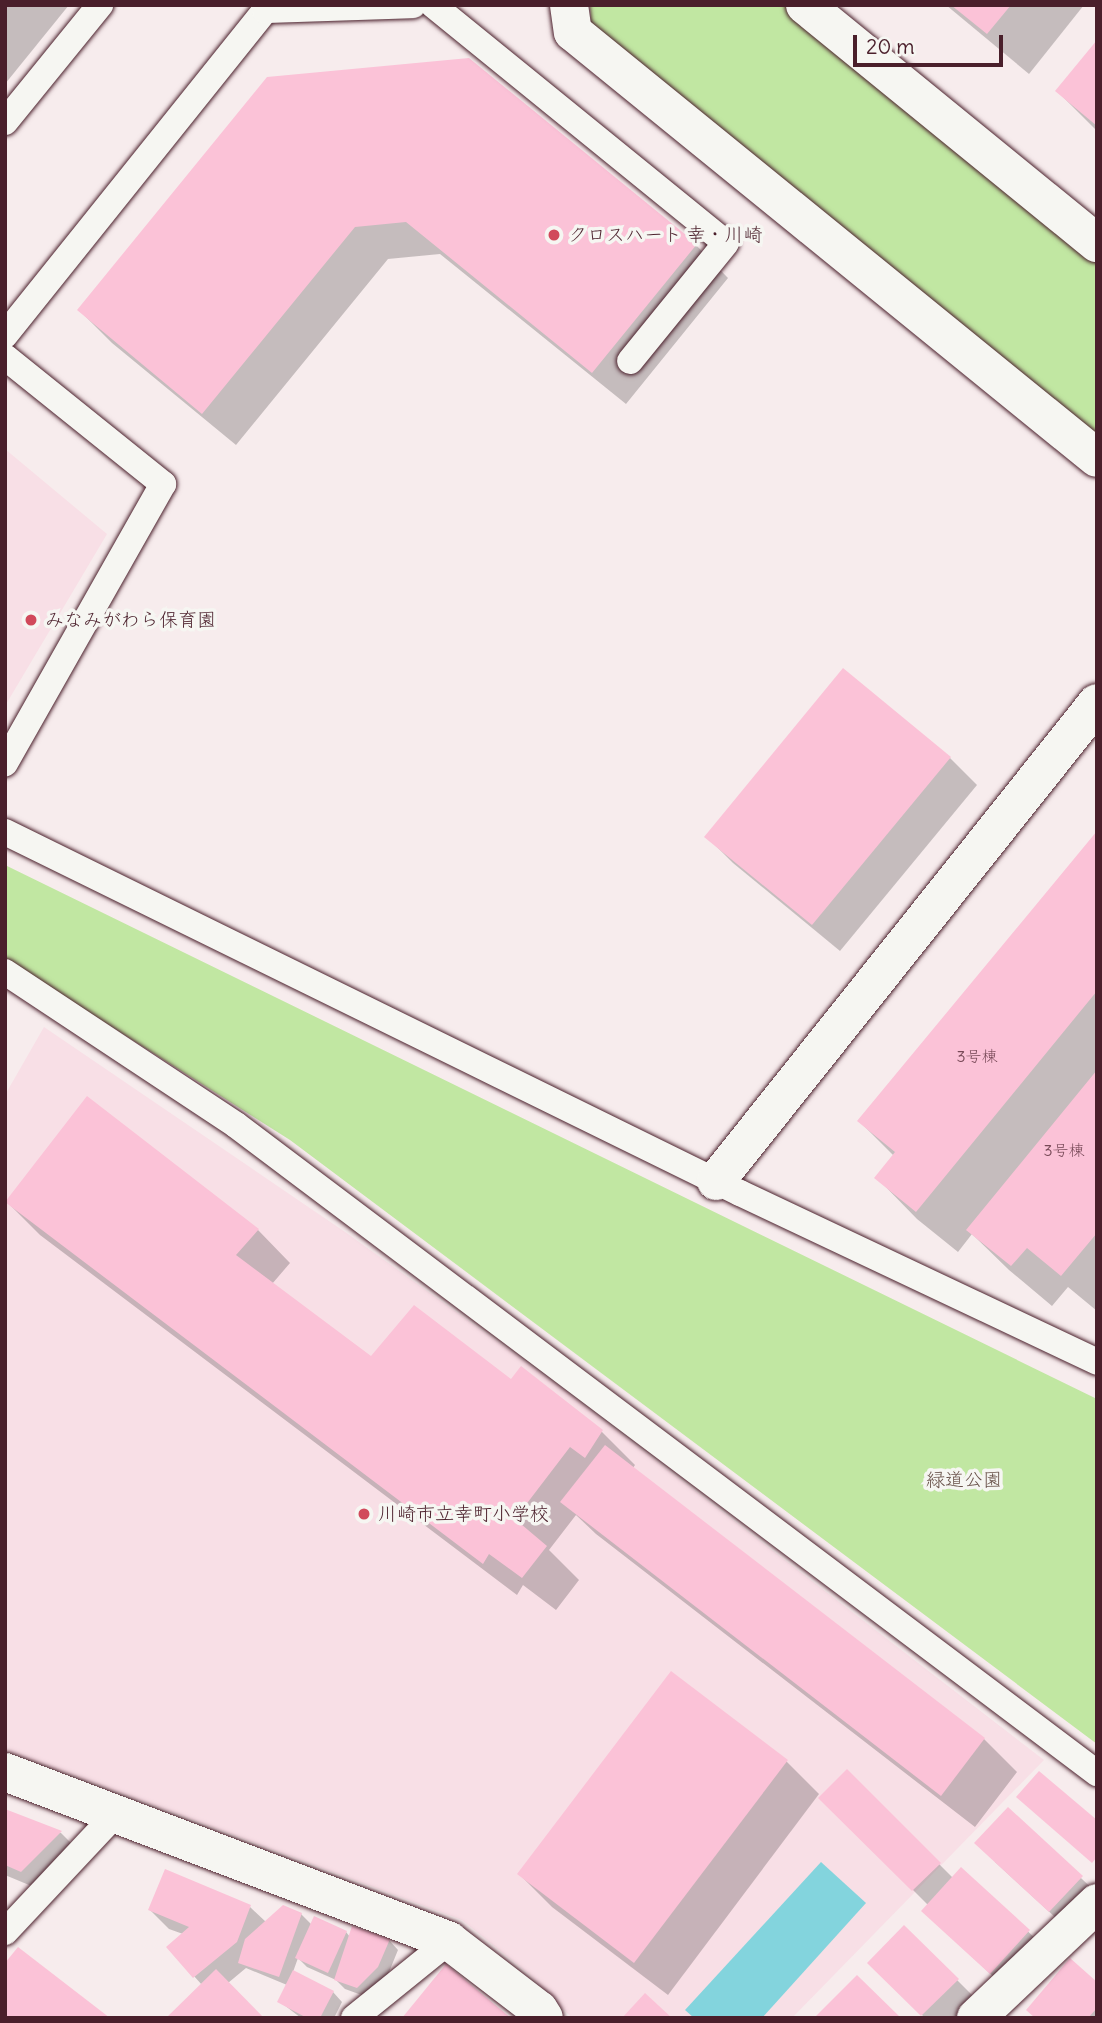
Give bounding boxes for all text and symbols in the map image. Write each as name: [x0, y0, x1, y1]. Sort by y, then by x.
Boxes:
scale bar: [857, 21, 1007, 65]
text: 20 m: [866, 33, 915, 60]
place label: クロスハート 幸・川崎: [568, 224, 763, 246]
marker: クロスハート 幸・川崎: [546, 227, 562, 243]
place label: みなみがわら保育園: [45, 609, 216, 631]
marker: みなみがわら保育園: [23, 612, 39, 628]
house number: 3号棟: [956, 1046, 998, 1066]
house number: 3号棟: [1043, 1140, 1085, 1160]
park label: 緑道公園: [926, 1469, 1002, 1491]
place label: 川崎市立幸町小学校: [378, 1503, 549, 1525]
marker: 川崎市立幸町小学校: [356, 1506, 372, 1522]

